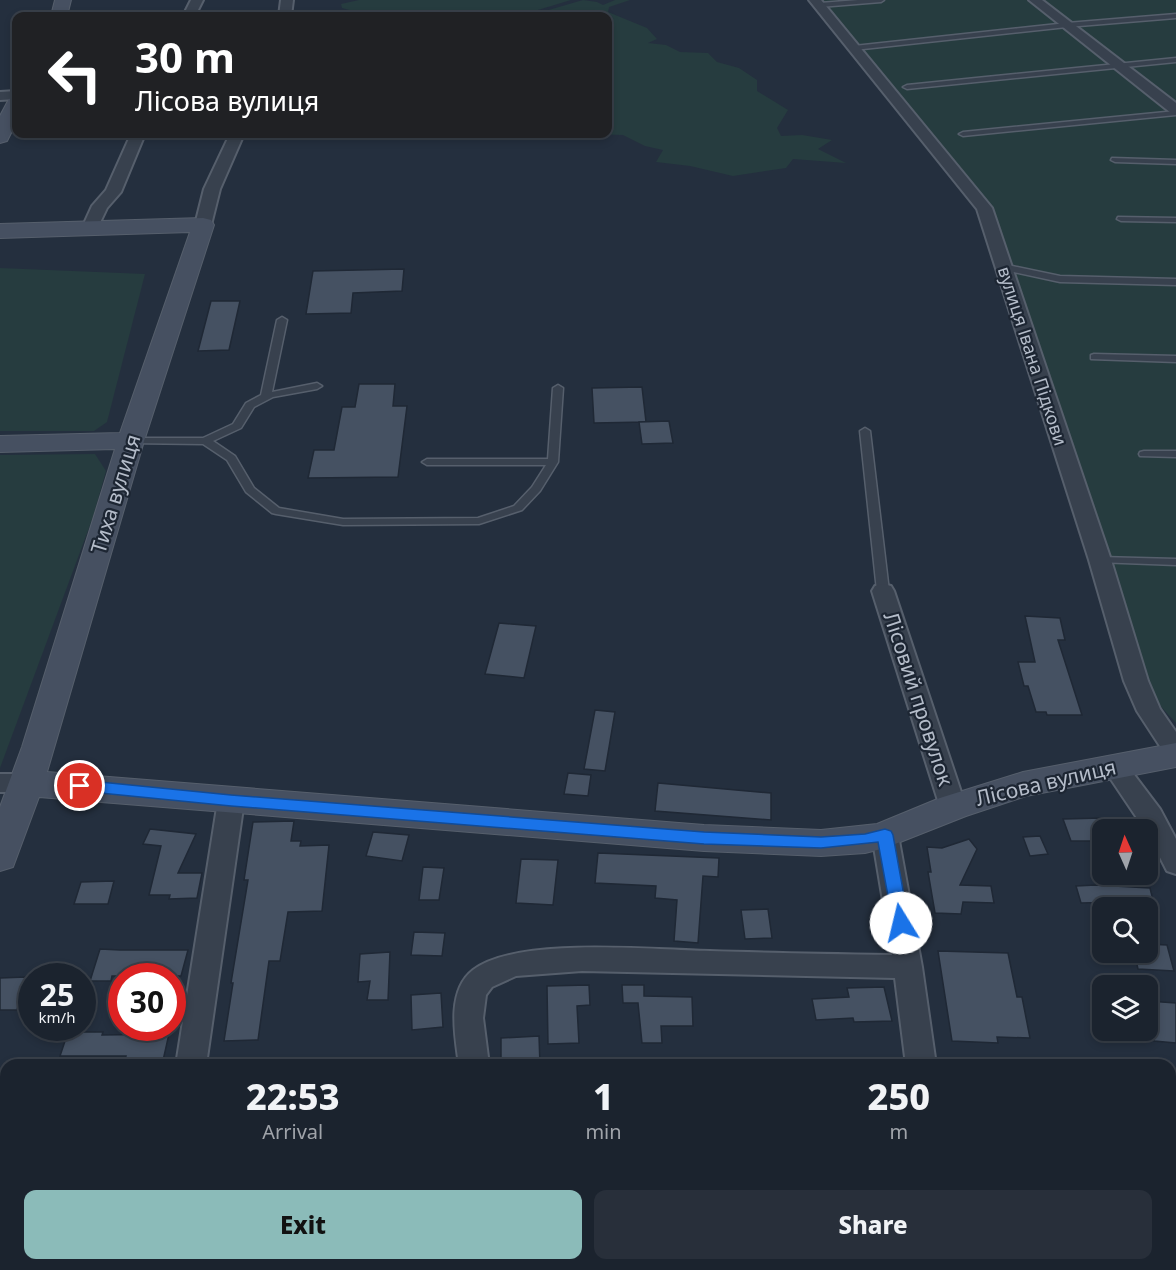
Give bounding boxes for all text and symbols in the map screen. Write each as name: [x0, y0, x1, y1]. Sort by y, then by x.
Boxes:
text: 30 m: [135, 28, 235, 85]
icon: left: [36, 36, 114, 114]
text: Лісова вулиця: [135, 82, 319, 119]
street label: вулиця Івана Підкови: [993, 263, 1073, 448]
street label: Тиха вулиця: [84, 431, 146, 557]
street label: Лісовий провулок: [878, 608, 960, 789]
street label: Лісова вулиця: [973, 752, 1119, 812]
pin: [54, 760, 105, 811]
icon: arrive: [63, 769, 96, 802]
north arrow: [1092, 819, 1158, 885]
map controls: [1092, 819, 1158, 1041]
position arrow: [869, 891, 933, 955]
button: search: [1092, 897, 1158, 963]
speed limit sign: 30: [108, 963, 186, 1041]
text: 25: [40, 974, 74, 1015]
button: layers: [1092, 975, 1158, 1041]
text: km/h: [39, 1007, 75, 1027]
text: 22:53: [246, 1072, 339, 1121]
text: 1: [593, 1072, 614, 1121]
text: 250: [868, 1072, 930, 1121]
text: Arrival: [262, 1118, 323, 1145]
text: min: [585, 1118, 622, 1145]
text: m: [889, 1118, 908, 1145]
button: Exit: [24, 1190, 582, 1259]
button: Share: [594, 1190, 1152, 1259]

